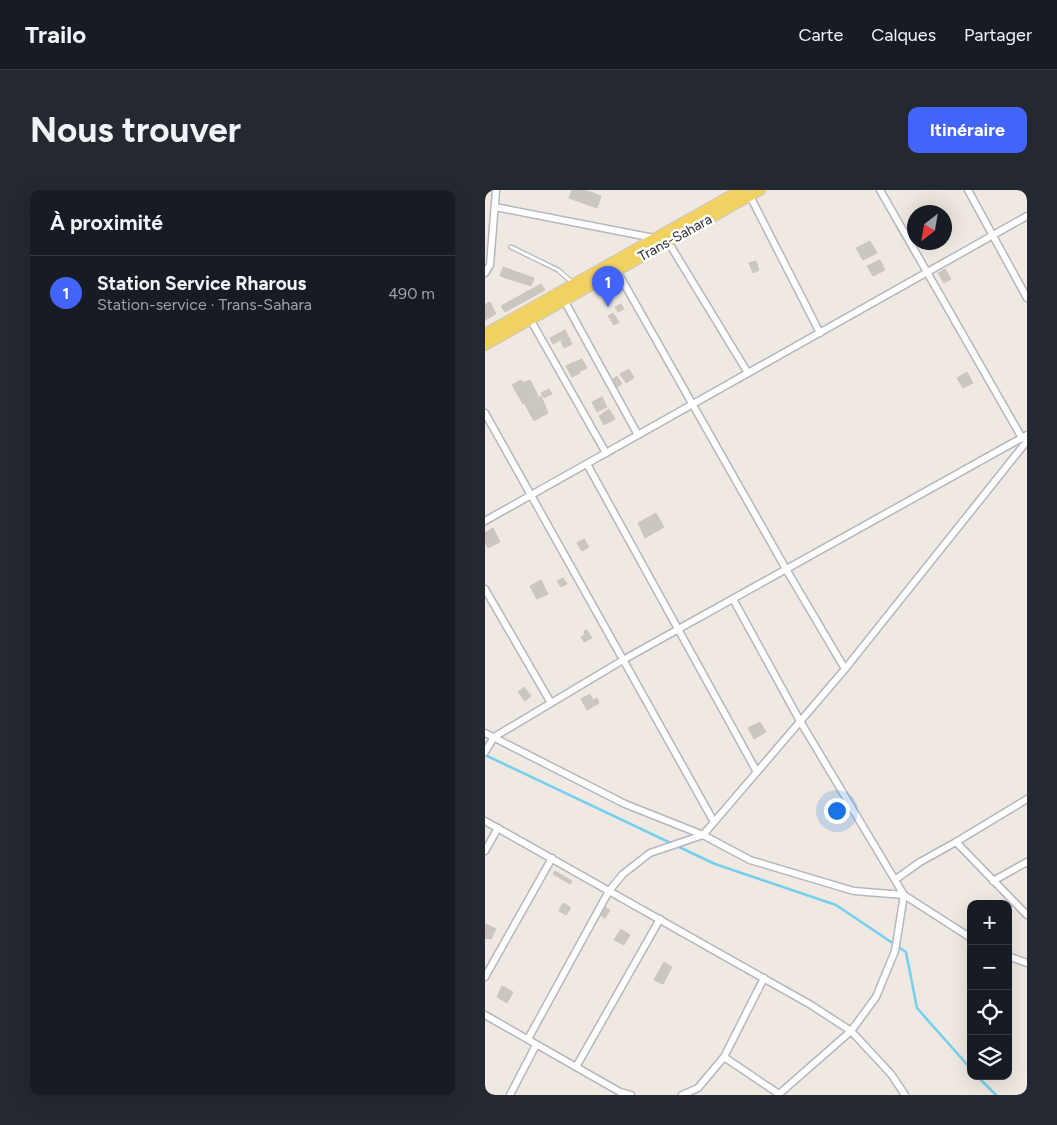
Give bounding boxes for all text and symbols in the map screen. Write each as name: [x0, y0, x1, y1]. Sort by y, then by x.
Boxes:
text: Trailo: [25, 20, 86, 49]
text: Carte: [798, 24, 843, 46]
text: Calques: [871, 24, 936, 46]
text: Partager: [964, 24, 1032, 46]
button: Itinéraire: [908, 107, 1027, 153]
text: Nous trouver: [30, 109, 241, 151]
north arrow: [907, 205, 952, 250]
text: À proximité: [50, 210, 163, 235]
street label: Trans-Sahara: [635, 211, 715, 265]
pin: 1: [592, 266, 624, 307]
text: Station Service Rharous: [97, 272, 306, 295]
text: 1: [63, 284, 69, 303]
text: 490 m: [388, 284, 435, 303]
text: Station-service · Trans-Sahara: [97, 295, 312, 314]
your location: [824, 798, 850, 824]
map controls: [967, 900, 1012, 1080]
button: +: [967, 900, 1012, 945]
button: −: [967, 945, 1012, 990]
button: locate: [967, 990, 1012, 1035]
button: layers: [967, 1035, 1012, 1080]

